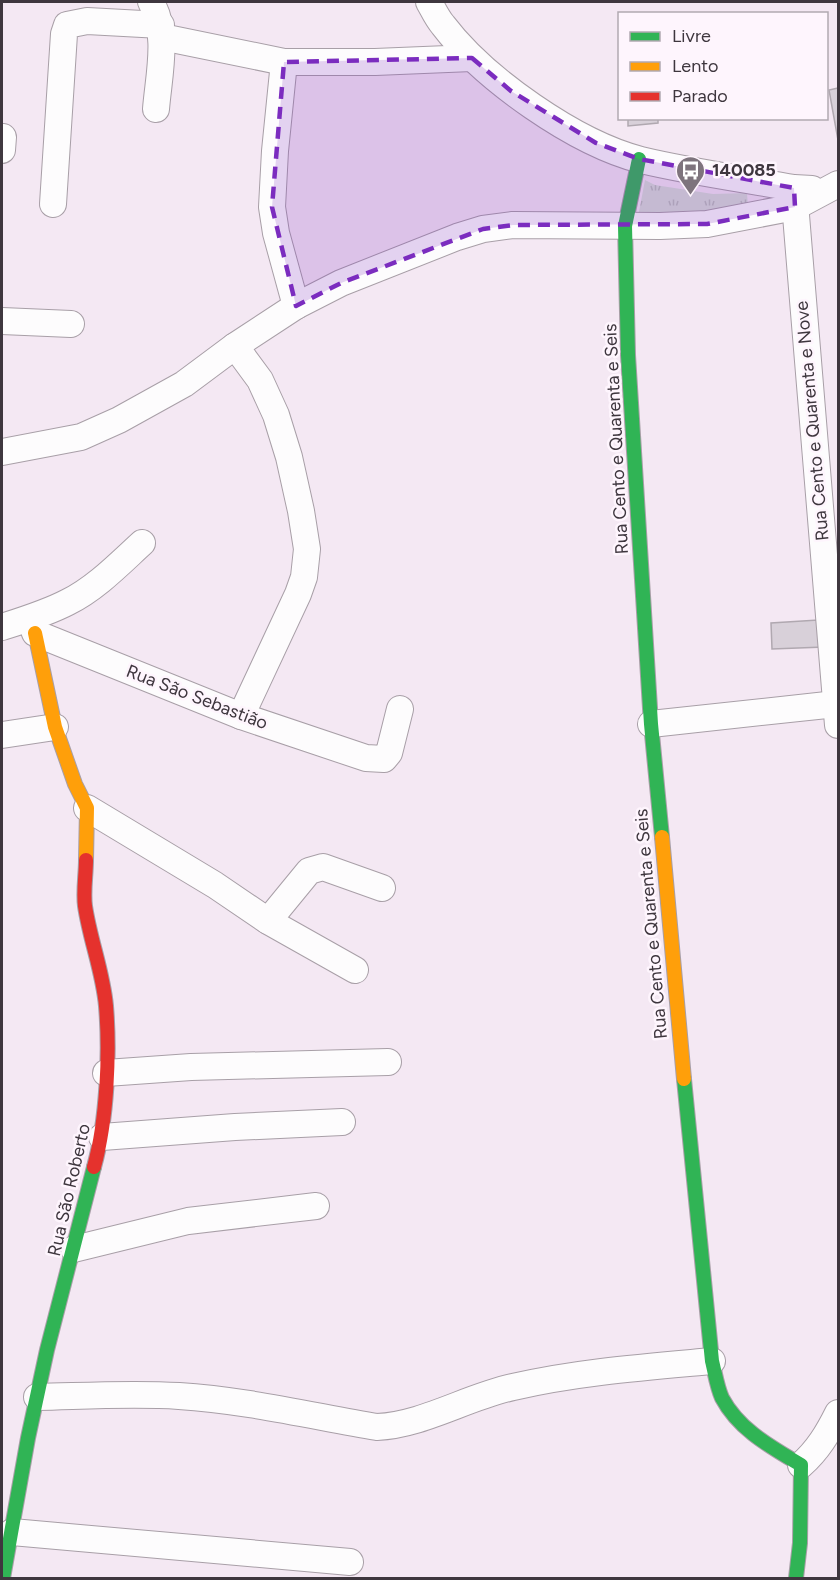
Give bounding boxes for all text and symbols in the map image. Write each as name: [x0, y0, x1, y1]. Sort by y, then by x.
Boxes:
legend: [618, 12, 828, 120]
text: Livre: [672, 25, 711, 47]
text: Lento: [672, 55, 718, 77]
text: Parado: [672, 85, 728, 107]
bus stop icon: 140085: [675, 154, 707, 196]
place label: 140085: [712, 159, 776, 181]
street label: Rua Cento e Quarenta e Nove: [791, 300, 833, 542]
street label: Rua Cento e Quarenta e Seis: [599, 323, 633, 555]
street label: Rua São Sebastião: [123, 660, 271, 734]
street label: Rua Cento e Quarenta e Seis: [630, 808, 672, 1040]
street label: Rua São Roberto: [43, 1122, 95, 1258]

